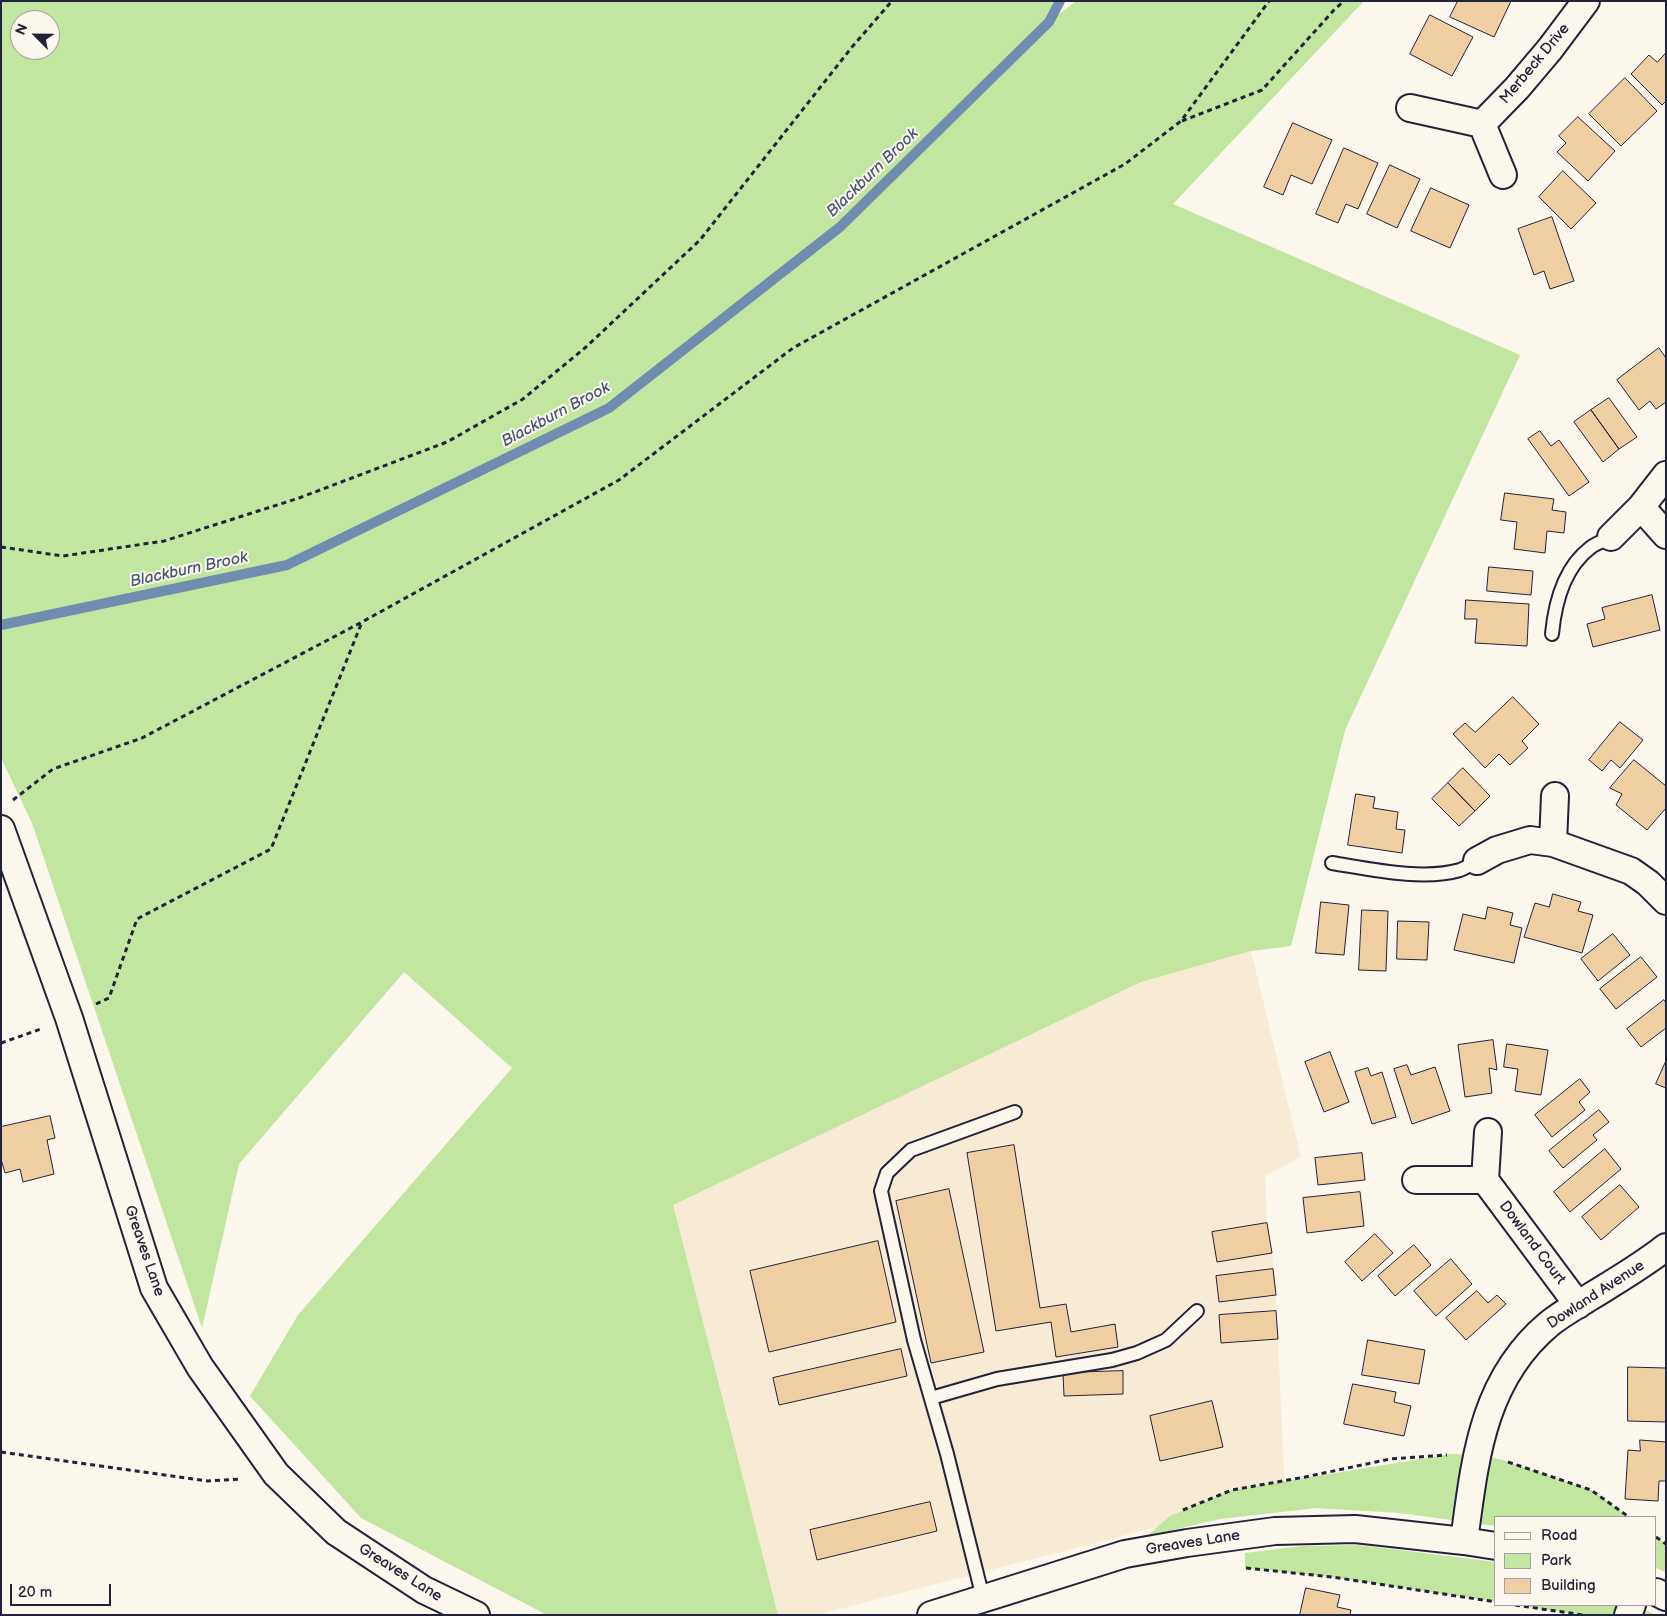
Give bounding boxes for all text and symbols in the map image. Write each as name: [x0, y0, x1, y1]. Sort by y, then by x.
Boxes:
north arrow: [10, 10, 60, 60]
street label: Merbeck Drive: [1496, 20, 1574, 108]
text: N: [12, 21, 32, 38]
water label: Blackburn Brook: [823, 124, 923, 222]
water label: Blackburn Brook: [499, 378, 613, 452]
water label: Blackburn Brook: [128, 548, 250, 592]
street label: Dowland Court: [1495, 1198, 1569, 1288]
street label: Greaves Lane: [120, 1203, 168, 1299]
street label: Dowland Avenue: [1544, 1257, 1648, 1333]
legend: [1494, 1516, 1657, 1606]
text: Road: [1541, 1526, 1577, 1545]
street label: Greaves Lane: [1145, 1527, 1241, 1559]
street label: Greaves Lane: [355, 1540, 445, 1606]
text: Park: [1541, 1551, 1571, 1570]
scale bar: [12, 1574, 114, 1606]
text: Building: [1541, 1576, 1596, 1595]
text: 20 m: [18, 1583, 52, 1602]

